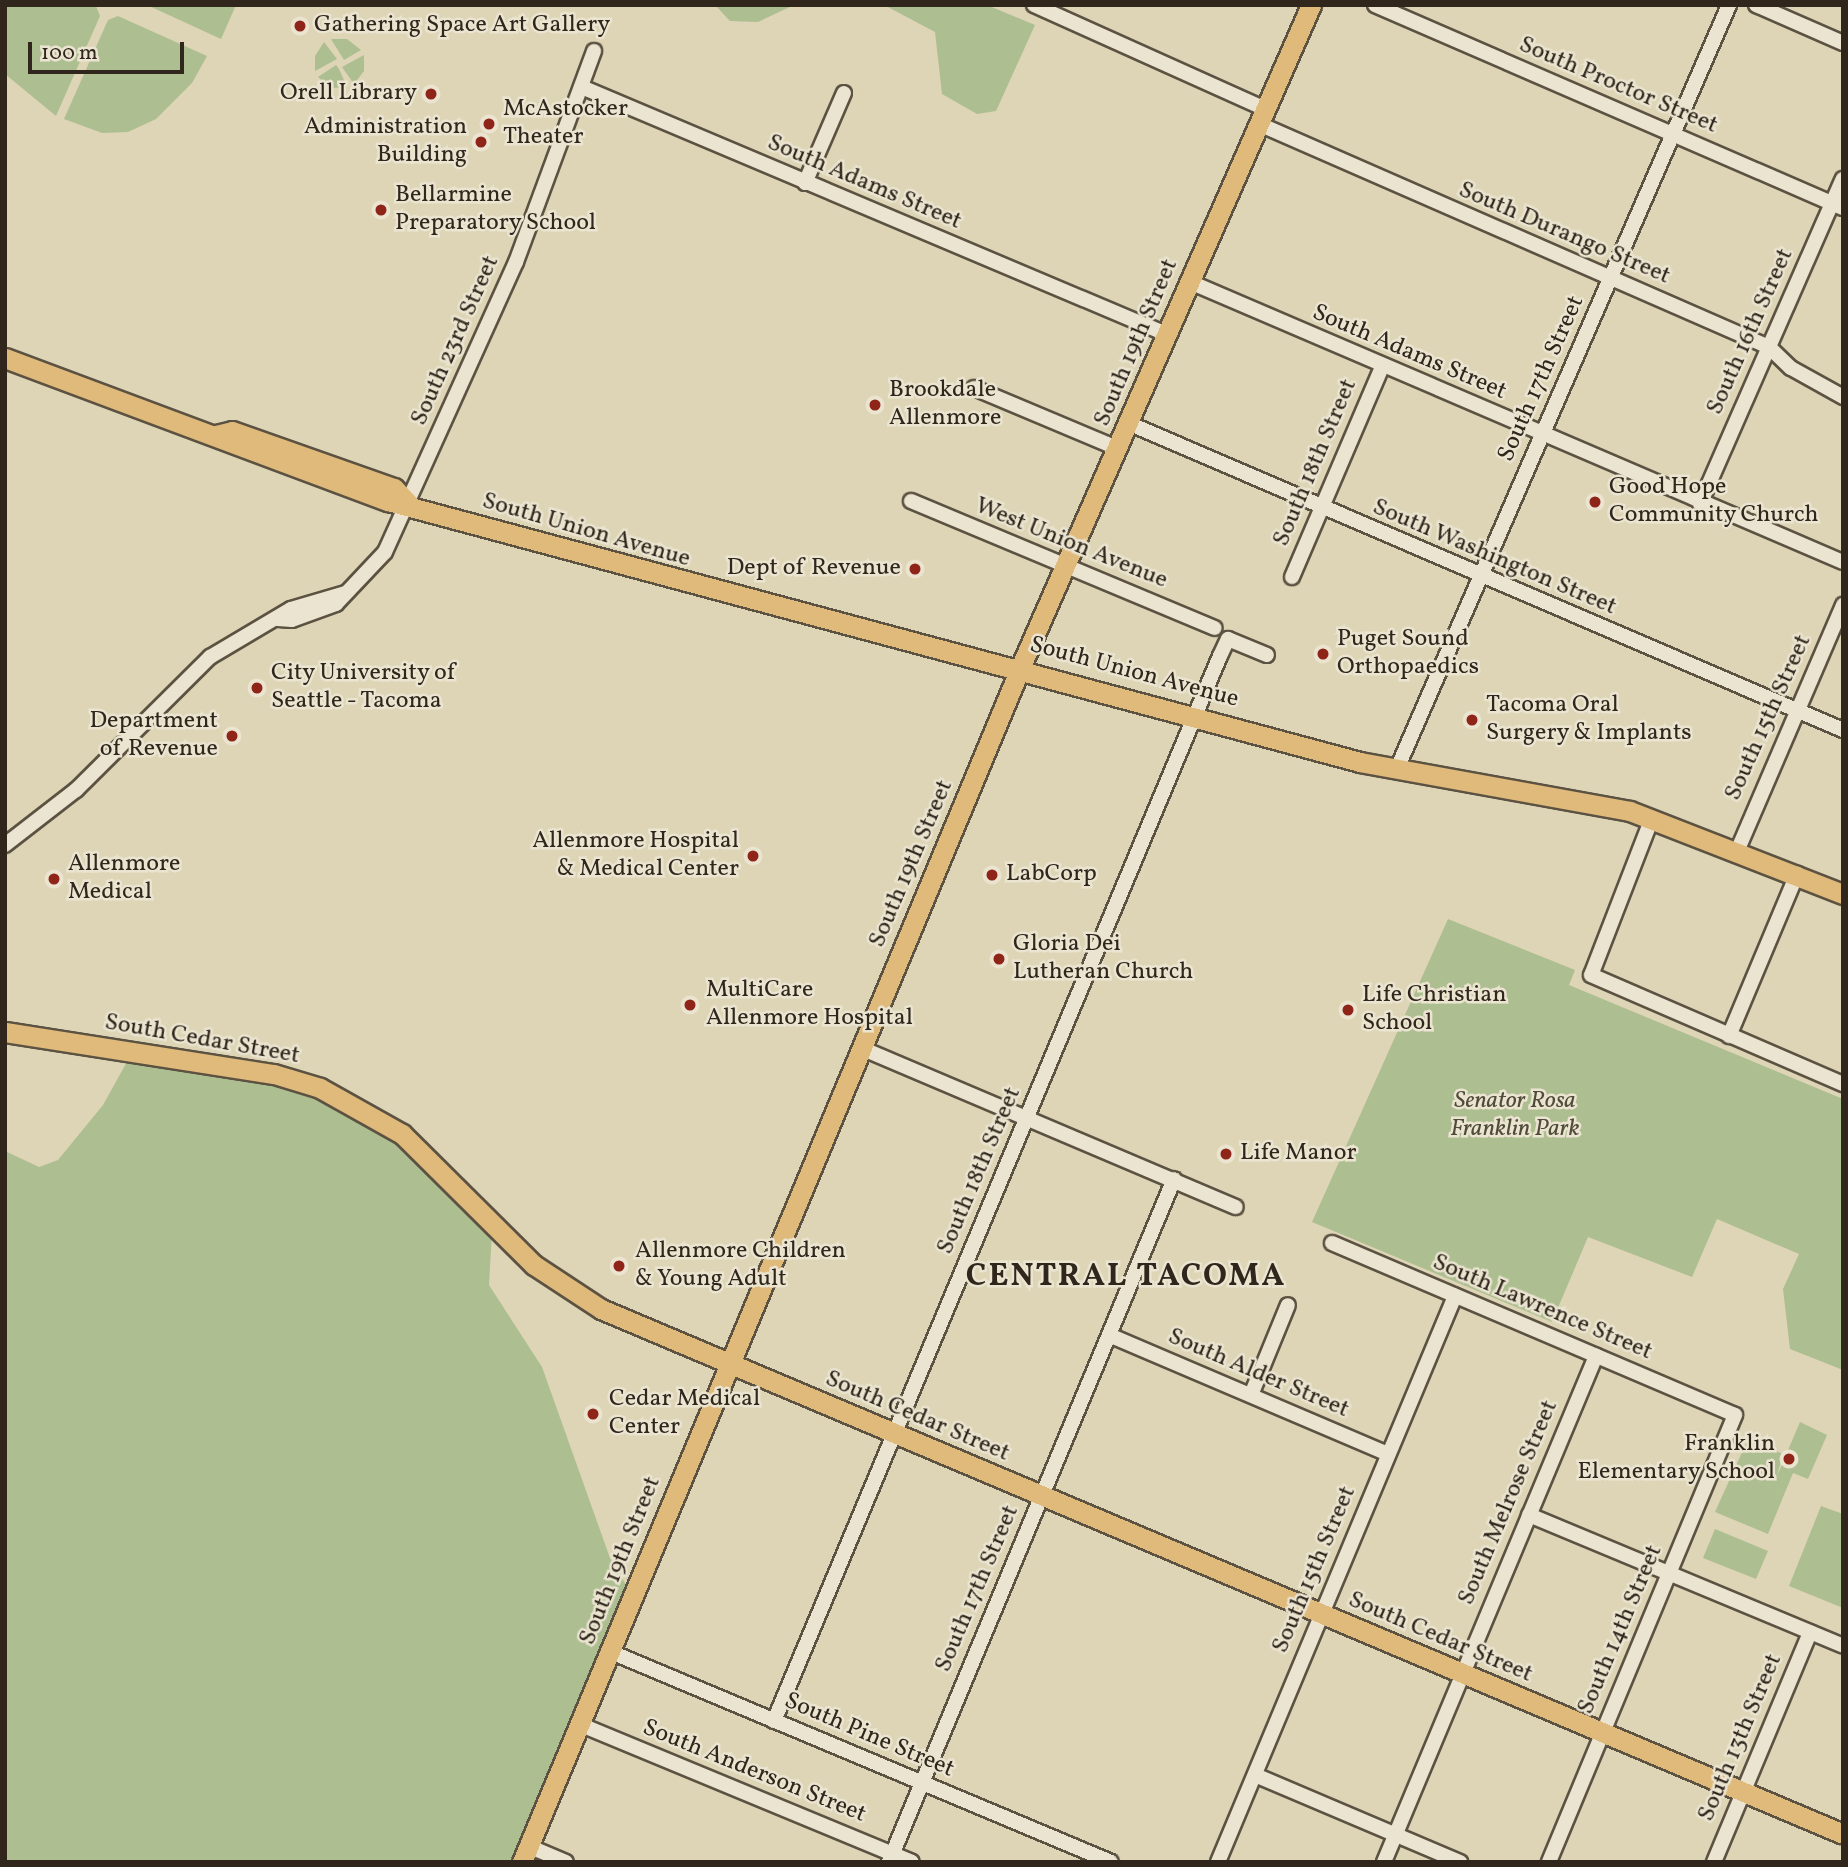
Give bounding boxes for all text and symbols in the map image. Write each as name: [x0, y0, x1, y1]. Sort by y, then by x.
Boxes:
place label: Gathering Space Art Gallery: [314, 12, 610, 40]
marker: Gathering Space Art Gallery: [292, 18, 308, 34]
scale bar: [32, 28, 187, 72]
street label: South Proctor Street: [1514, 31, 1722, 141]
text: 100 m: [41, 39, 98, 68]
place label: Orell Library: [280, 80, 417, 108]
marker: Orell Library: [423, 86, 439, 102]
place label: McAstocker Theater: [503, 96, 628, 152]
place label: Administration Building: [304, 114, 467, 170]
marker: McAstocker Theater: [481, 116, 497, 132]
street label: South Adams Street: [763, 129, 965, 237]
marker: Administration Building: [473, 134, 489, 150]
street label: South Durango Street: [1454, 176, 1674, 292]
place label: Bellarmine Preparatory School: [395, 182, 597, 238]
marker: Bellarmine Preparatory School: [373, 202, 389, 218]
street label: South 16th Street: [1701, 244, 1801, 420]
street label: South 23rd Street: [406, 252, 506, 430]
street label: South 19th Street: [1089, 255, 1185, 431]
street label: South 17th Street: [1493, 292, 1591, 466]
street label: South Adams Street: [1308, 299, 1510, 407]
street label: South 18th Street: [1268, 375, 1364, 551]
place label: Brookdale Allenmore: [889, 377, 1001, 433]
marker: Brookdale Allenmore: [867, 397, 883, 413]
place label: Good Hope Community Church: [1609, 474, 1819, 530]
street label: South Union Avenue: [479, 487, 693, 575]
street label: West Union Avenue: [970, 492, 1172, 596]
street label: South Washington Street: [1367, 493, 1621, 623]
marker: Good Hope Community Church: [1587, 494, 1603, 510]
place label: Dept of Revenue: [729, 555, 901, 583]
marker: Dept of Revenue: [907, 561, 923, 577]
place label: Puget Sound Orthopaedics: [1337, 626, 1479, 682]
street label: South Union Avenue: [1026, 631, 1242, 715]
street label: South 15th Street: [1720, 631, 1818, 805]
marker: Puget Sound Orthopaedics: [1315, 646, 1331, 662]
place label: City University of Seattle - Tacoma: [271, 660, 456, 716]
marker: City University of Seattle - Tacoma: [249, 680, 265, 696]
place label: Tacoma Oral Surgery & Implants: [1486, 692, 1692, 748]
place label: Department of Revenue: [90, 708, 218, 764]
marker: Tacoma Oral Surgery & Implants: [1464, 712, 1480, 728]
marker: Department of Revenue: [224, 728, 240, 744]
street label: South 19th Street: [864, 776, 960, 952]
place label: Allenmore Hospital & Medical Center: [532, 828, 739, 884]
marker: Allenmore Hospital & Medical Center: [745, 848, 761, 864]
place label: Allenmore Medical: [68, 851, 180, 907]
place label: LabCorp: [1006, 861, 1097, 889]
marker: LabCorp: [984, 867, 1000, 883]
marker: Allenmore Medical: [46, 871, 62, 887]
place label: Gloria Dei Lutheran Church: [1013, 931, 1193, 987]
marker: Gloria Dei Lutheran Church: [991, 951, 1007, 967]
place label: MultiCare Allenmore Hospital: [706, 977, 913, 1033]
place label: Life Christian School: [1362, 982, 1507, 1038]
marker: MultiCare Allenmore Hospital: [680, 995, 700, 1015]
marker: Life Christian School: [1340, 1002, 1356, 1018]
street label: South Cedar Street: [102, 1009, 302, 1071]
street label: South 18th Street: [932, 1083, 1028, 1259]
park label: Senator Rosa Franklin Park: [1450, 1088, 1580, 1144]
place label: Life Manor: [1240, 1140, 1356, 1168]
marker: Life Manor: [1218, 1146, 1234, 1162]
place label: Allenmore Children & Young Adult: [635, 1238, 846, 1294]
street label: South Lawrence Street: [1428, 1249, 1656, 1367]
marker: Allenmore Children & Young Adult: [609, 1256, 629, 1276]
district label: CENTRAL TACOMA: [967, 1258, 1285, 1296]
street label: South Alder Street: [1163, 1323, 1353, 1425]
street label: South Cedar Street: [821, 1365, 1013, 1469]
place label: Cedar Medical Center: [609, 1386, 760, 1442]
street label: South Melrose Street: [1453, 1396, 1565, 1610]
marker: Cedar Medical Center: [583, 1404, 603, 1424]
place label: Franklin Elementary School: [1577, 1431, 1775, 1487]
marker: Franklin Elementary School: [1781, 1451, 1797, 1467]
street label: South 19th Street: [574, 1472, 668, 1650]
street label: South 15th Street: [1267, 1482, 1363, 1658]
street label: South 17th Street: [930, 1501, 1026, 1677]
street label: South 14th Street: [1572, 1541, 1670, 1719]
street label: South Cedar Street: [1344, 1586, 1536, 1690]
street label: South 13th Street: [1693, 1650, 1789, 1826]
street label: South Pine Street: [780, 1687, 958, 1785]
street label: South Anderson Street: [638, 1714, 870, 1830]

